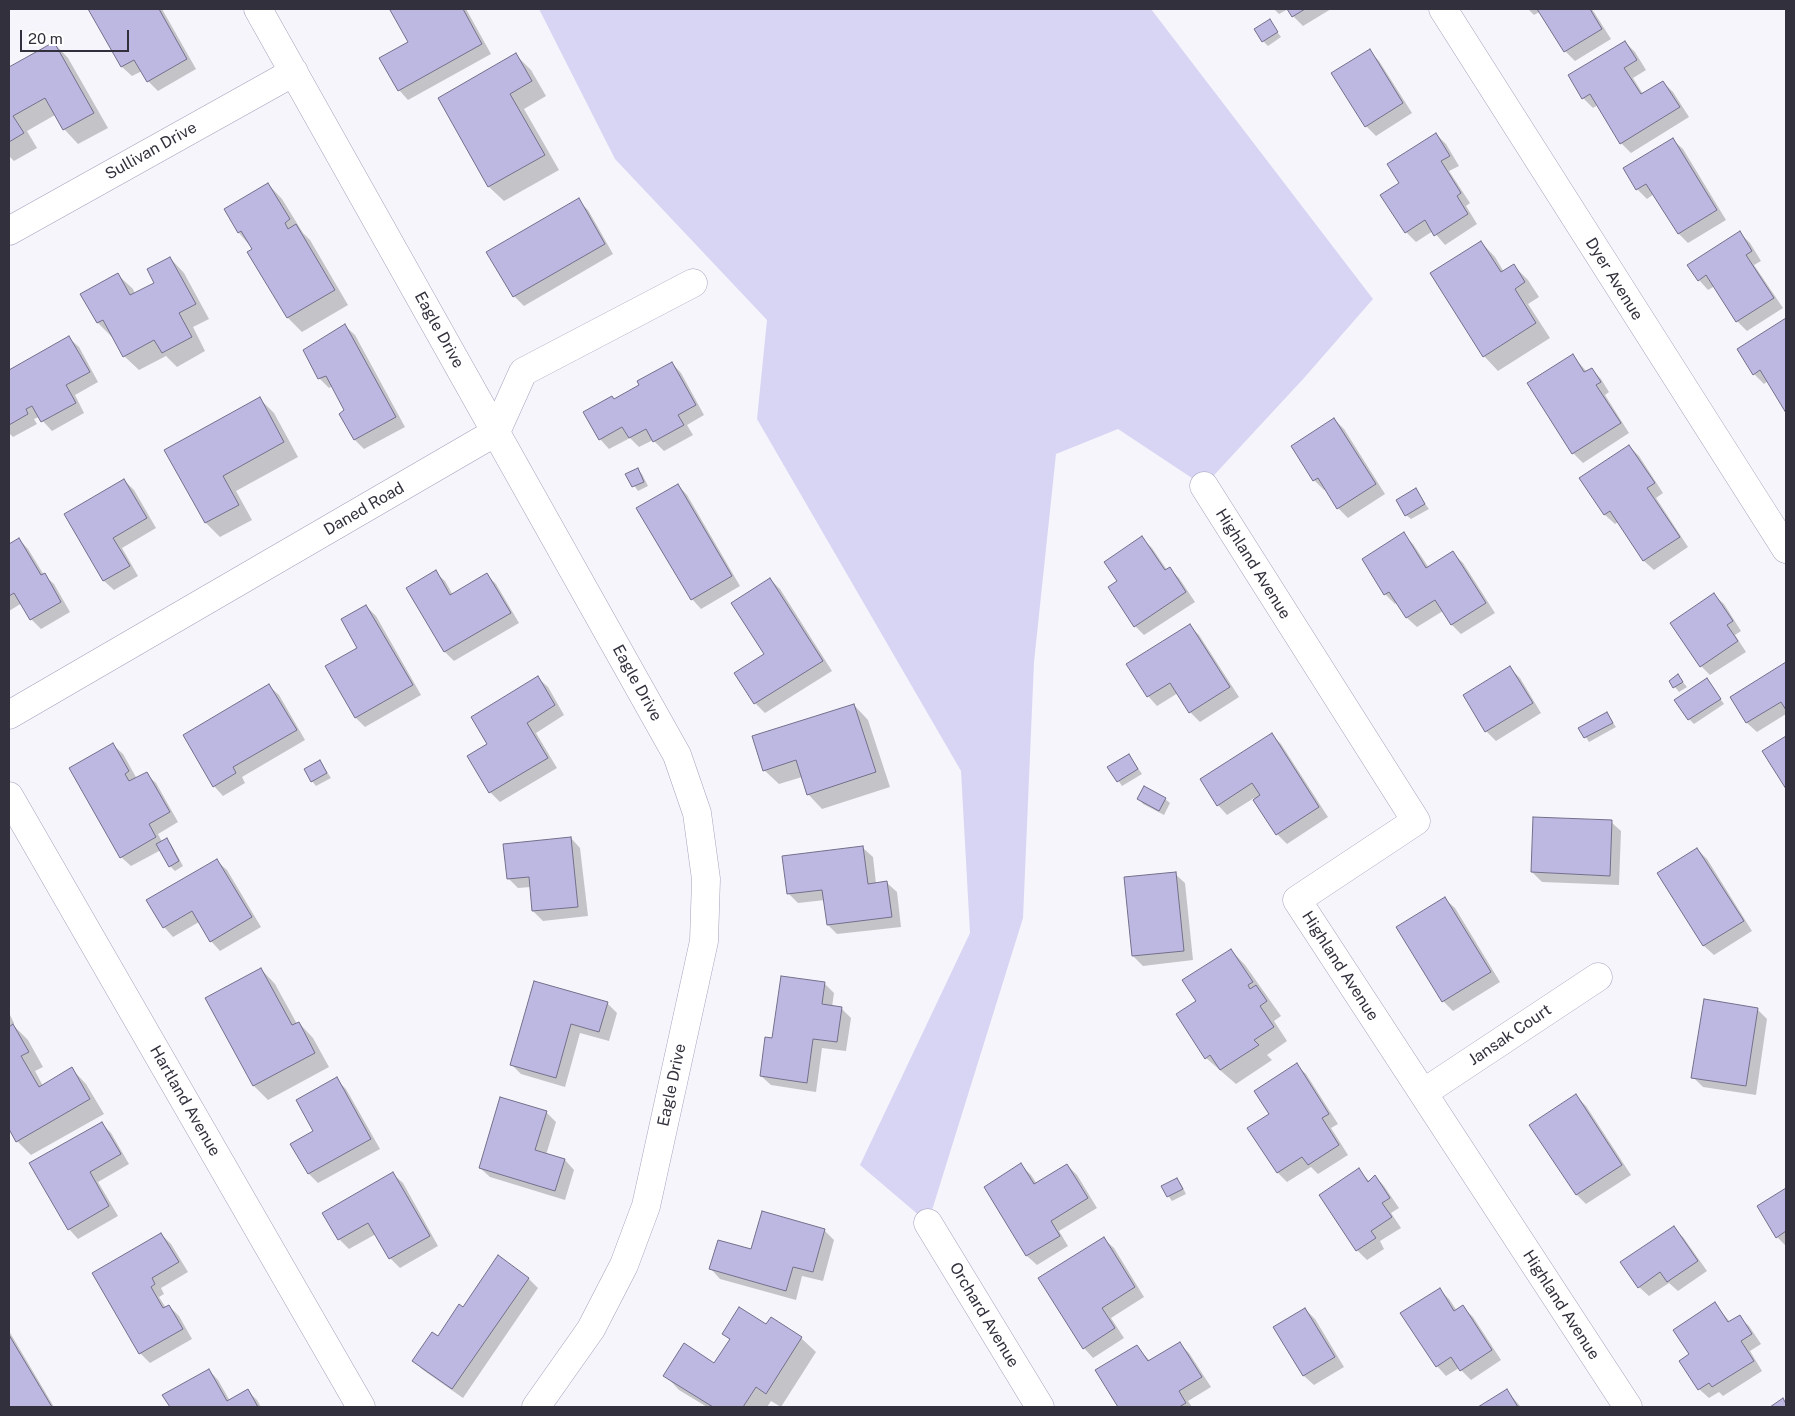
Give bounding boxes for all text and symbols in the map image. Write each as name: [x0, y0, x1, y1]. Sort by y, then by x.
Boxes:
scale bar: [22, 20, 131, 52]
text: 20 m: [28, 30, 63, 47]
street label: Sullivan Drive: [102, 118, 200, 184]
street label: Dyer Avenue: [1581, 234, 1647, 324]
street label: Eagle Drive: [410, 288, 468, 372]
street label: Daned Road: [320, 478, 408, 540]
street label: Highland Avenue: [1211, 505, 1295, 623]
street label: Eagle Drive: [608, 641, 666, 725]
street label: Highland Avenue: [1297, 908, 1383, 1024]
street label: Jansak Court: [1465, 1000, 1555, 1070]
street label: Hartland Avenue: [146, 1042, 224, 1160]
street label: Eagle Drive: [654, 1042, 690, 1128]
street label: Highland Avenue: [1518, 1247, 1604, 1363]
street label: Orchard Avenue: [945, 1259, 1023, 1371]

